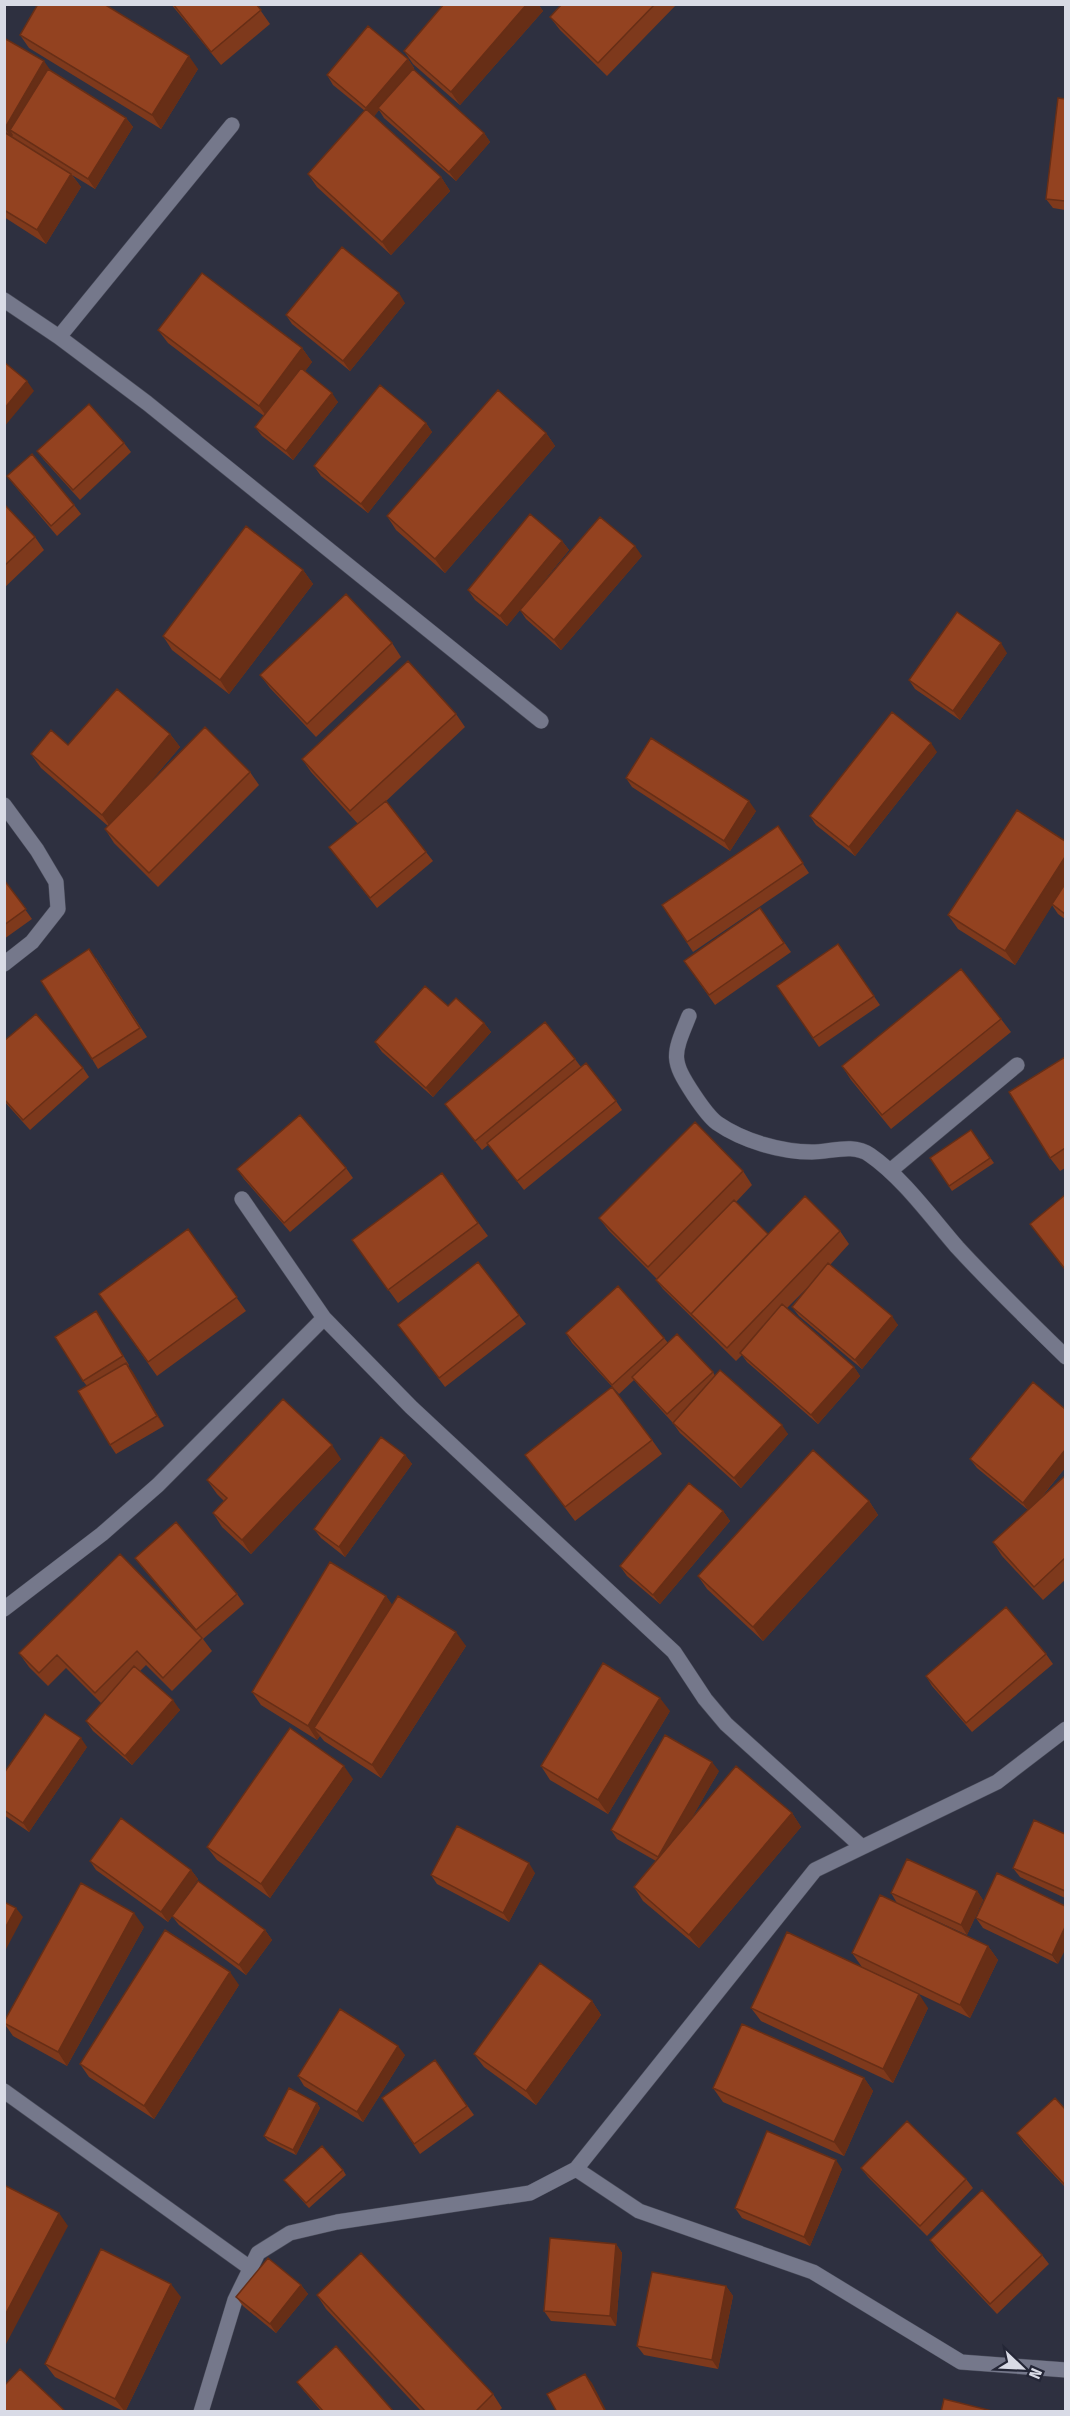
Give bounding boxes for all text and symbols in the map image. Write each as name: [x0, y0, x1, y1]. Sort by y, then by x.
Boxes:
north arrow: [992, 2338, 1052, 2398]
text: N: [1025, 2366, 1046, 2382]

